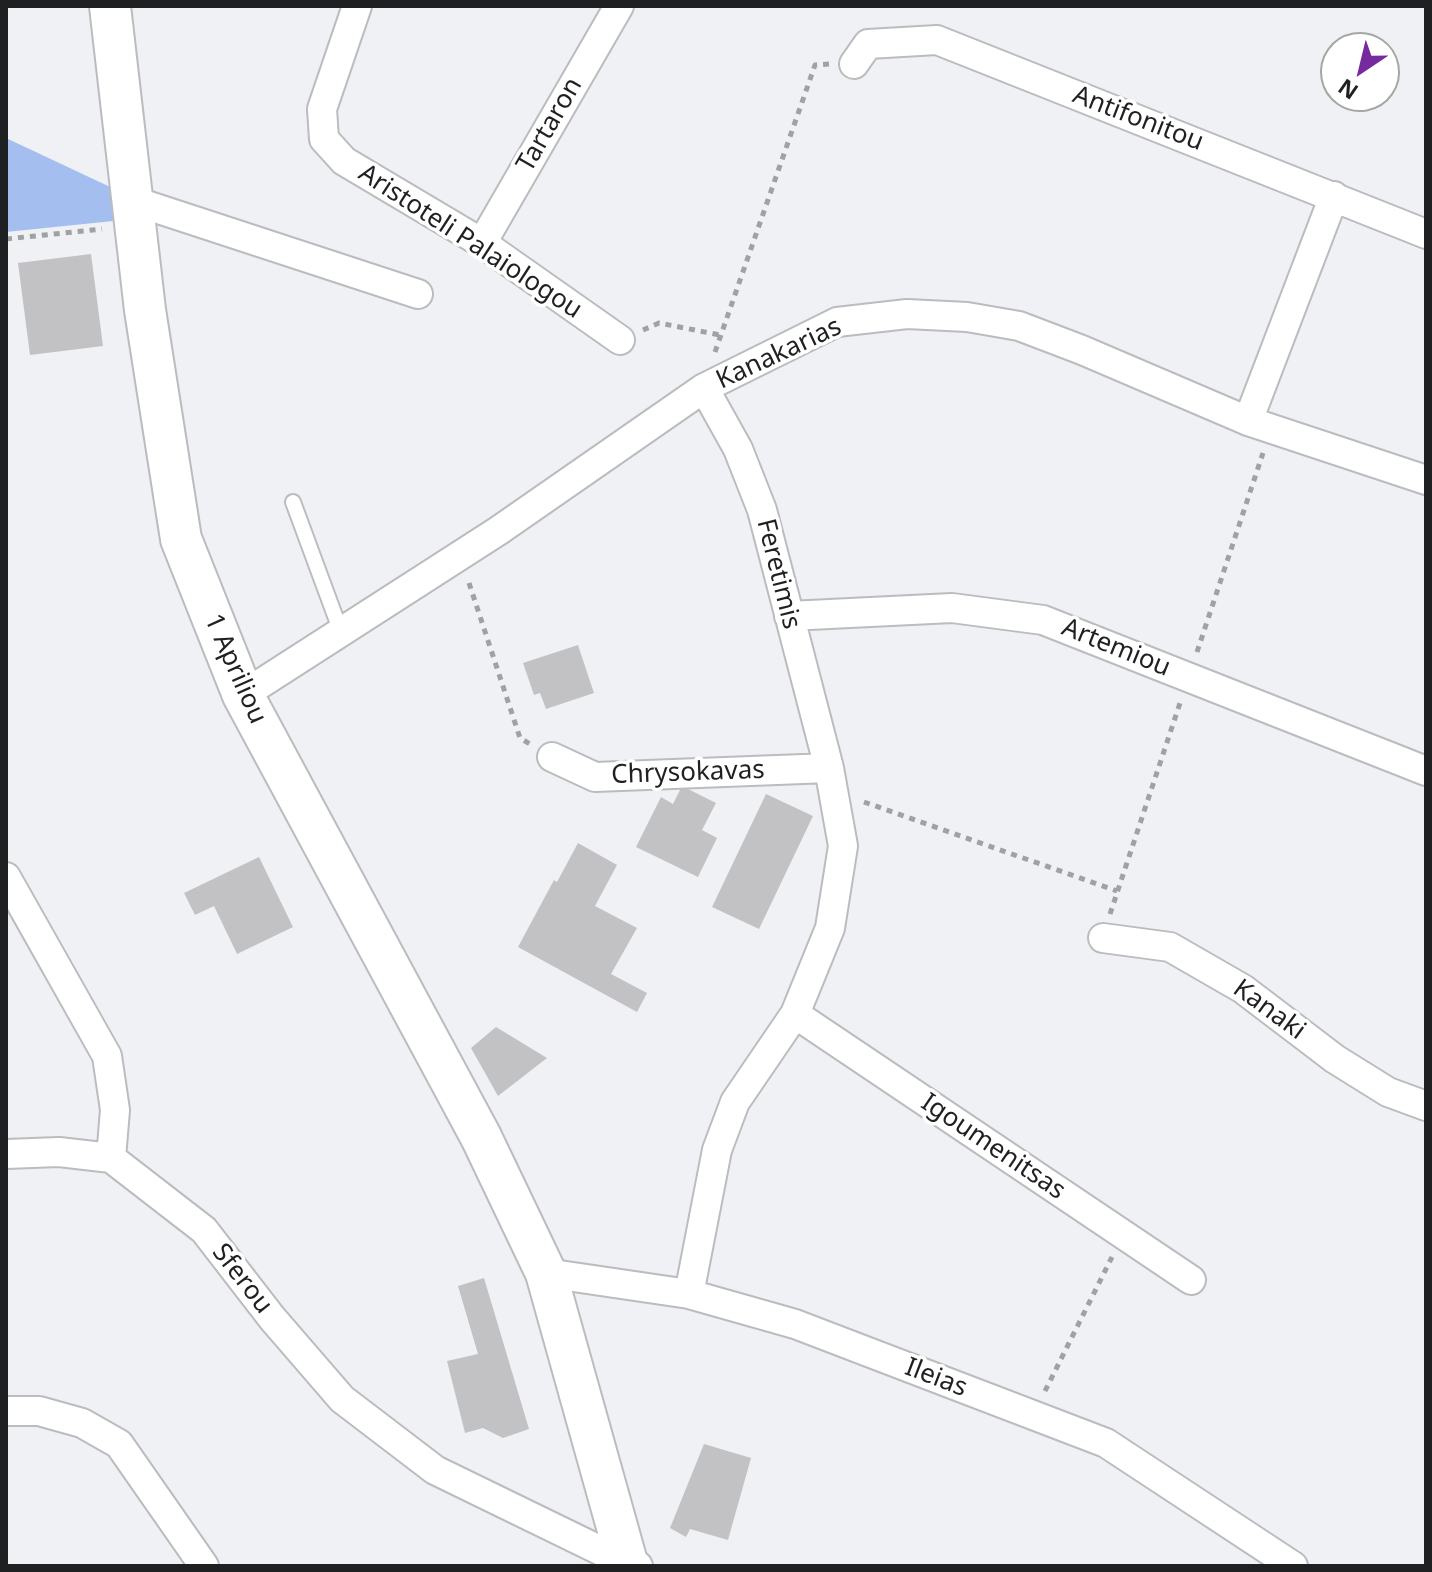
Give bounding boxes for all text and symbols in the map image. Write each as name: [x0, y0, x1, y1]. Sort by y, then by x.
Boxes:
north arrow: [1320, 32, 1400, 112]
street label: Tartaron: [511, 72, 589, 178]
text: N: [1331, 73, 1363, 107]
street label: Antifonitou: [1068, 80, 1208, 158]
street label: Aristoteli Palaiologou: [352, 158, 588, 326]
street label: Kanakarias: [712, 311, 846, 397]
street label: Feretimis: [749, 516, 807, 632]
street label: 1 Apriliou: [197, 609, 273, 729]
street label: Artemiou: [1057, 612, 1175, 684]
street label: Chrysokavas: [611, 755, 765, 791]
street label: Kanaki: [1227, 973, 1311, 1047]
street label: Igoumenitsas: [915, 1087, 1071, 1207]
street label: Sferou: [205, 1238, 279, 1320]
street label: Ileias: [901, 1352, 971, 1404]

